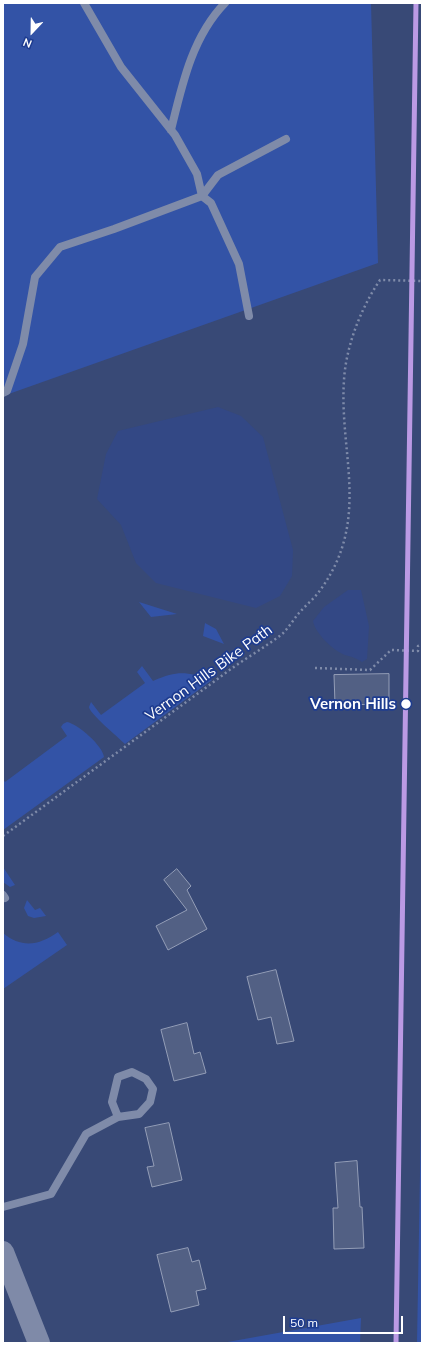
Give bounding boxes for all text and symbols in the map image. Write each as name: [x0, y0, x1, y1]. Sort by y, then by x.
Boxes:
north arrow: [12, 12, 52, 52]
text: N: [21, 35, 34, 51]
street label: Vernon Hills Bike Path: [142, 621, 276, 725]
place label: Vernon Hills: [310, 695, 396, 713]
marker: Vernon Hills: [399, 697, 413, 711]
scale bar: [285, 1308, 405, 1334]
text: 50 m: [290, 1315, 318, 1330]

